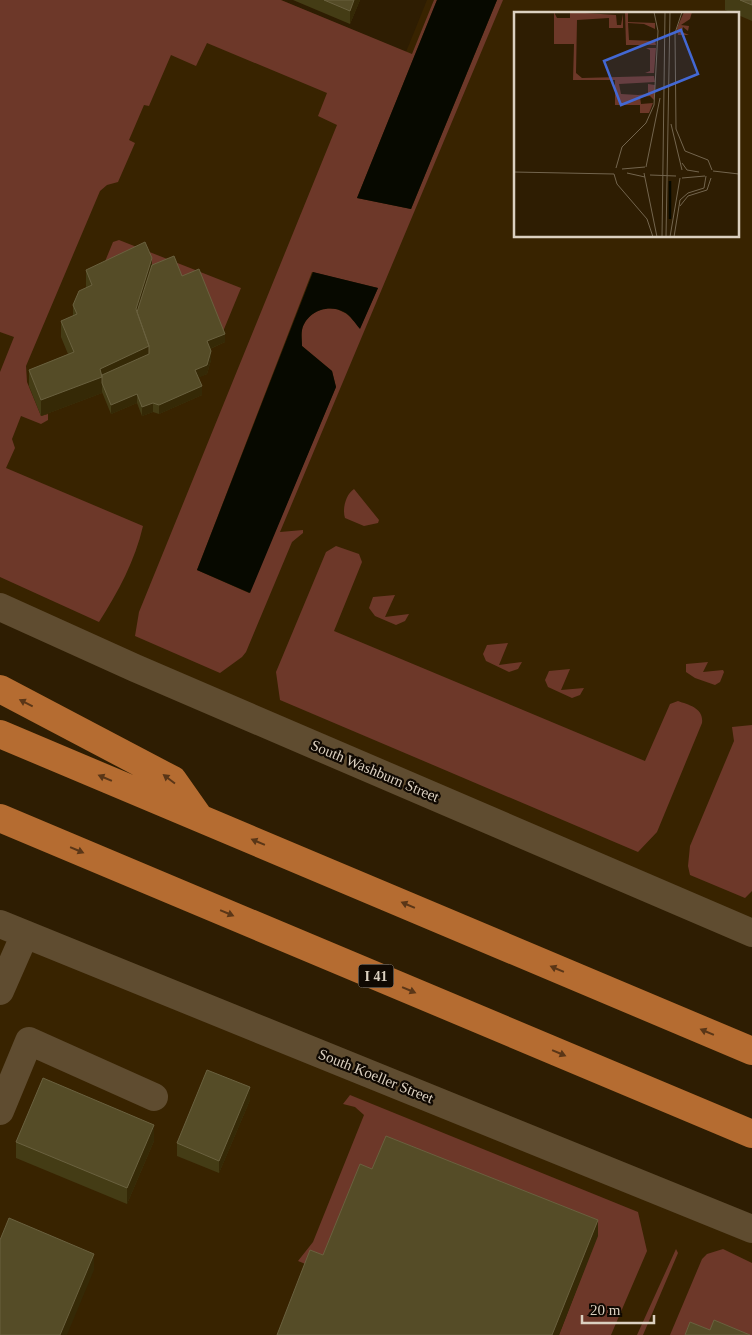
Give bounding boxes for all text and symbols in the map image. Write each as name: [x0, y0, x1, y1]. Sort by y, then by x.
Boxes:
inset map: [514, 12, 740, 238]
one-way arrow: [19, 699, 33, 707]
street label: South Washburn Street: [309, 737, 442, 806]
one-way arrow: [98, 773, 112, 781]
one-way arrow: [162, 774, 176, 784]
one-way arrow: [250, 838, 265, 846]
one-way arrow: [70, 847, 84, 855]
one-way arrow: [401, 901, 415, 909]
one-way arrow: [220, 910, 234, 918]
road number: I 41: [358, 964, 394, 988]
one-way arrow: [550, 964, 564, 972]
one-way arrow: [402, 986, 417, 994]
one-way arrow: [700, 1027, 714, 1035]
street label: South Koeller Street: [316, 1046, 437, 1107]
one-way arrow: [552, 1049, 567, 1057]
scale bar: [582, 1292, 654, 1324]
text: 20 m: [590, 1302, 621, 1318]

